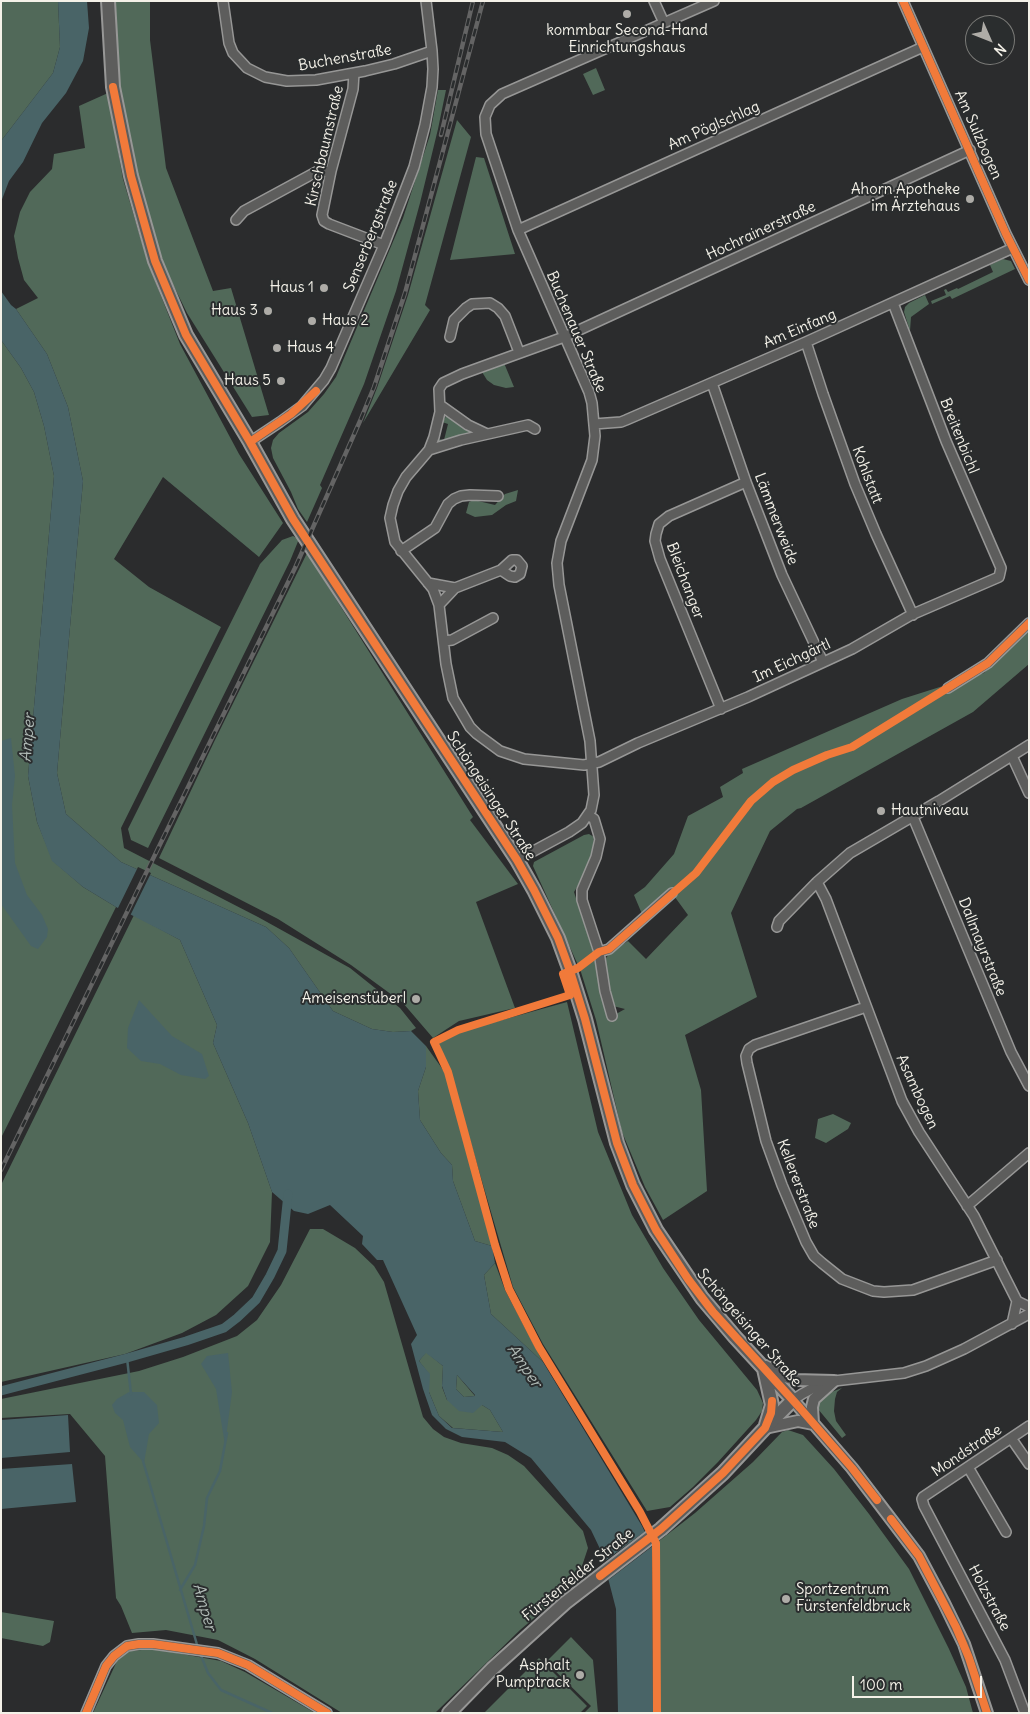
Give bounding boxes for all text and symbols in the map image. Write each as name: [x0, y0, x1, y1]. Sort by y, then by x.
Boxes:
marker: kommbar Second-Hand Einrichtungshaus: [621, 8, 633, 20]
north arrow: [965, 15, 1015, 65]
place label: kommbar Second-Hand Einrichtungshaus: [546, 22, 708, 57]
text: N: [990, 40, 1010, 59]
street label: Buchenstraße: [297, 41, 393, 75]
street label: Kirschbaumstraße: [302, 84, 348, 208]
street label: Am Sulzbogen: [950, 88, 1006, 182]
street label: Am Pöglschlag: [665, 98, 763, 154]
street label: Senserbergstraße: [340, 177, 402, 295]
place label: Ahorn Apotheke im Ärztehaus: [851, 181, 960, 216]
marker: Ahorn Apotheke im Ärztehaus: [964, 193, 976, 205]
street label: Hochrainerstraße: [703, 198, 819, 264]
street label: Buchenauer Straße: [542, 268, 610, 396]
place label: Haus 1: [270, 279, 314, 297]
marker: Haus 1: [318, 282, 330, 294]
place label: Haus 3: [211, 302, 258, 320]
marker: Haus 3: [262, 305, 274, 317]
street label: Am Einfang: [761, 306, 839, 352]
place label: Haus 2: [322, 312, 369, 330]
marker: Haus 2: [306, 315, 318, 327]
place label: Haus 4: [287, 339, 334, 357]
marker: Haus 4: [271, 342, 283, 354]
place label: Haus 5: [224, 372, 271, 390]
marker: Haus 5: [275, 375, 287, 387]
street label: Breitenbichl: [936, 396, 982, 476]
street label: Kohlstatt: [848, 444, 886, 506]
street label: Lämmerweide: [750, 470, 802, 568]
street label: Bleichanger: [662, 540, 708, 622]
street label: Im Eichgärtl: [751, 635, 833, 687]
water label: Amper: [16, 713, 40, 763]
street label: Schöngeisinger Straße: [442, 728, 540, 864]
place label: Hautniveau: [891, 802, 969, 820]
marker: Hautniveau: [875, 805, 887, 817]
street label: Dallmayrstraße: [954, 895, 1010, 999]
place label: Ameisenstüberl: [302, 990, 406, 1008]
marker: Ameisenstüberl: [410, 993, 422, 1005]
street label: Asambogen: [892, 1052, 942, 1132]
street label: Kellererstraße: [773, 1137, 823, 1231]
street label: Schöngeisinger Straße: [693, 1265, 805, 1391]
water label: Amper: [502, 1340, 546, 1392]
street label: Mondstraße: [929, 1421, 1005, 1481]
street label: Fürstenfelder Straße: [519, 1525, 637, 1625]
street label: Holzstraße: [964, 1562, 1014, 1634]
water label: Amper: [188, 1581, 220, 1633]
place label: Sportzentrum Fürstenfeldbruck: [796, 1581, 910, 1616]
marker: Sportzentrum Fürstenfeldbruck: [780, 1593, 792, 1605]
place label: Asphalt Pumptrack: [496, 1657, 570, 1692]
scale bar: [855, 1666, 985, 1698]
marker: Asphalt Pumptrack: [574, 1669, 586, 1681]
text: 100 m: [860, 1675, 902, 1694]

